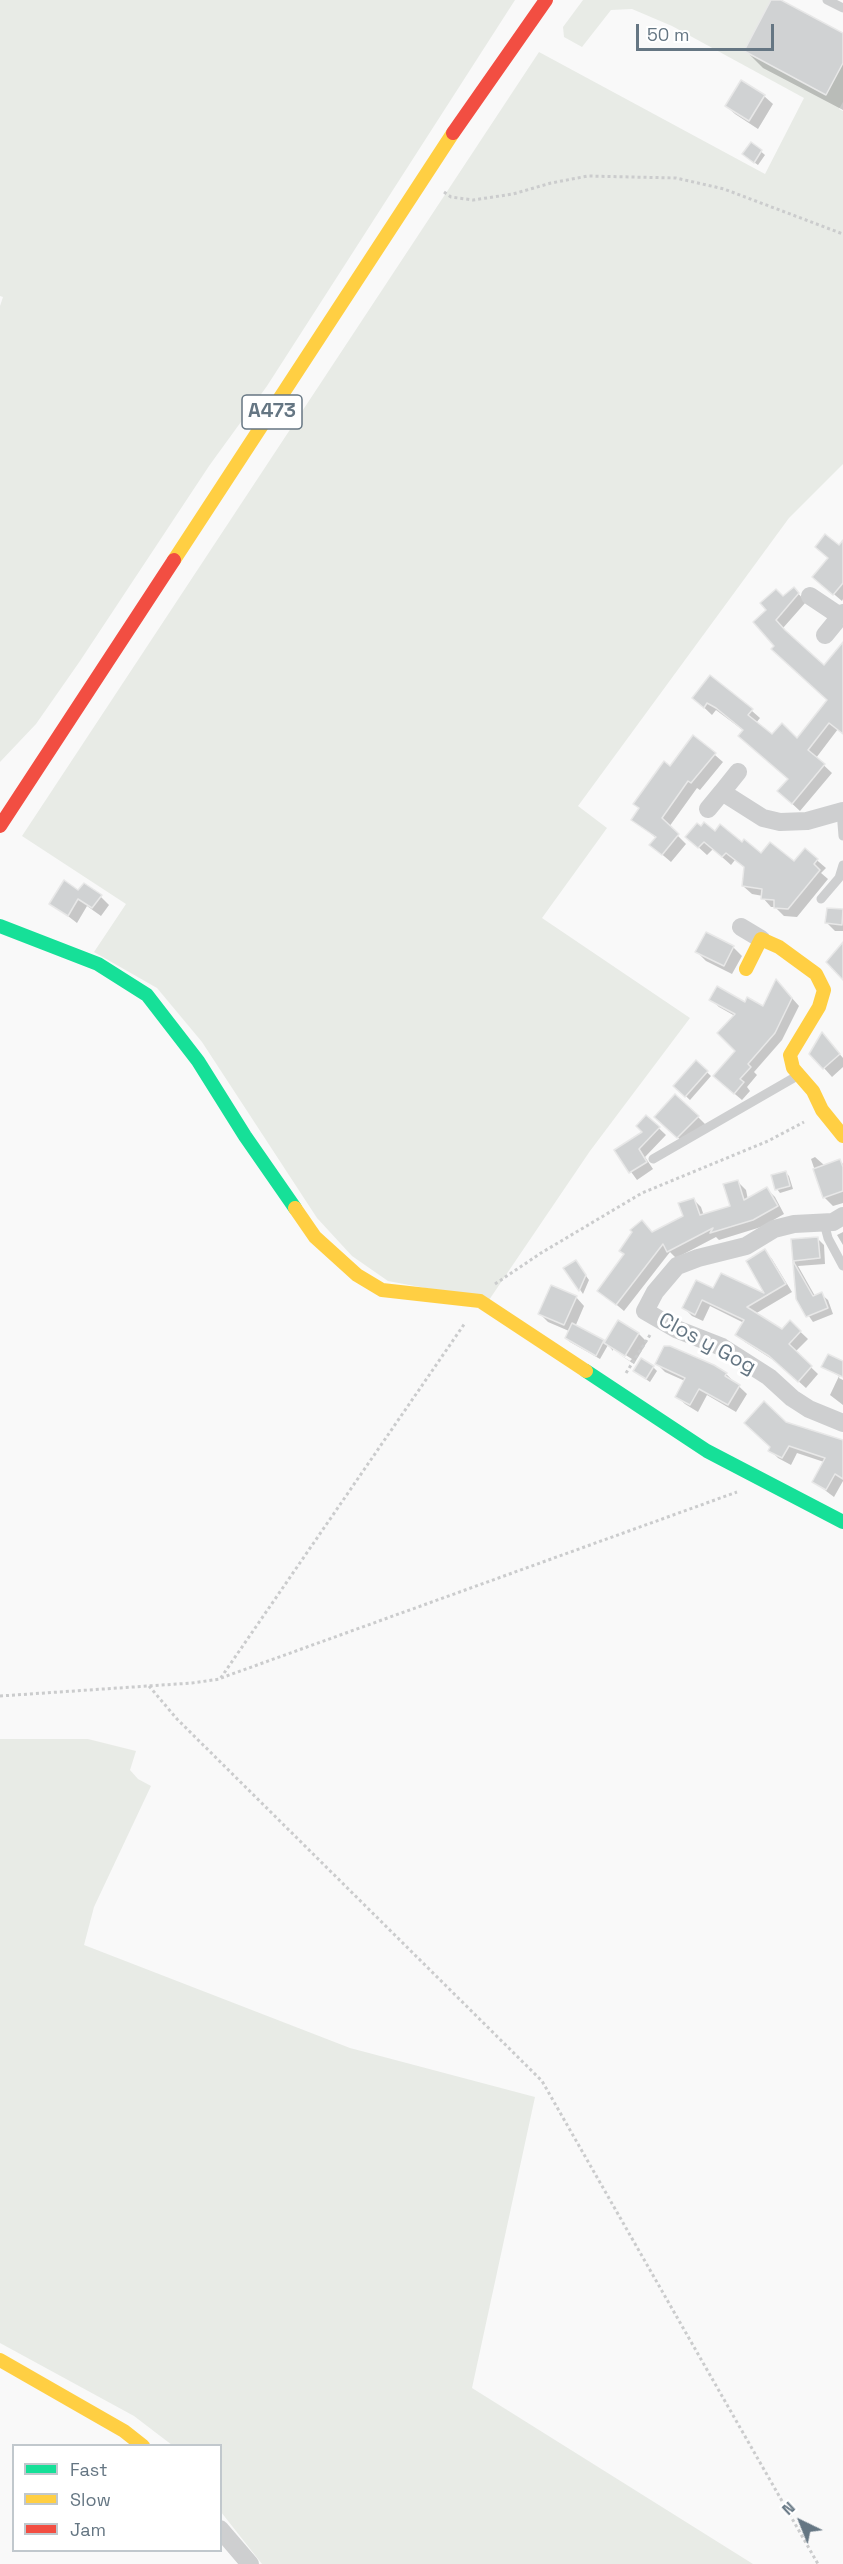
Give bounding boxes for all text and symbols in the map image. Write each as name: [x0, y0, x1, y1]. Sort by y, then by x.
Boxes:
scale bar: [639, 12, 777, 50]
text: 50 m: [647, 23, 689, 46]
road number: A473: [242, 395, 302, 429]
street label: Clos y Gog: [654, 1308, 760, 1380]
legend: [12, 2444, 222, 2552]
text: Fast: [70, 2458, 107, 2481]
text: Slow: [70, 2488, 111, 2511]
north arrow: [771, 2492, 831, 2552]
text: N: [777, 2497, 799, 2520]
text: Jam: [70, 2518, 106, 2541]

